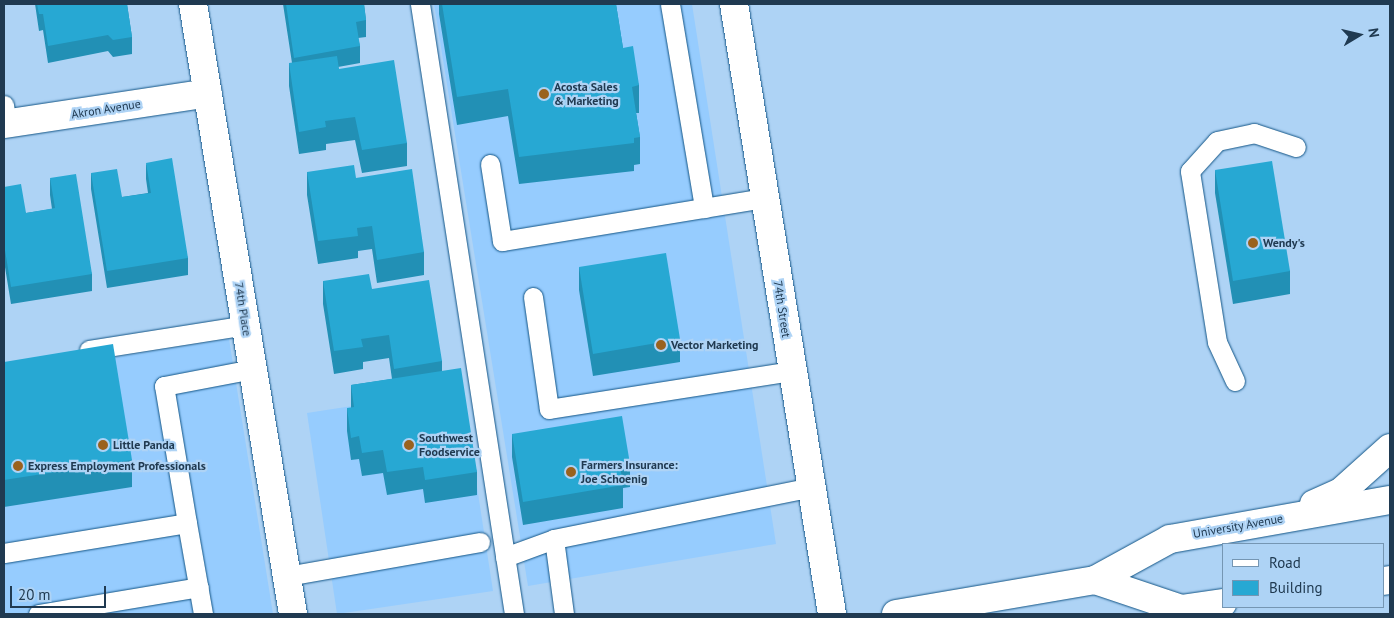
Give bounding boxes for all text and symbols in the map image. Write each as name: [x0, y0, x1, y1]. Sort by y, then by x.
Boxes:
north arrow: [1334, 10, 1384, 60]
text: N: [1364, 27, 1383, 39]
place label: Acosta Sales & Marketing: [554, 80, 619, 108]
marker: Acosta Sales & Marketing: [538, 88, 550, 100]
street label: Akron Avenue: [70, 96, 142, 122]
place label: Wendy's: [1263, 236, 1305, 250]
marker: Wendy's: [1247, 237, 1259, 249]
street label: 74th Street: [770, 279, 794, 339]
street label: 74th Place: [232, 281, 254, 337]
place label: Vector Marketing: [671, 338, 758, 352]
marker: Vector Marketing: [655, 339, 667, 351]
place label: Southwest Foodservice: [419, 431, 480, 459]
place label: Little Panda: [113, 438, 175, 452]
marker: Little Panda: [97, 439, 109, 451]
marker: Southwest Foodservice: [403, 439, 415, 451]
place label: Farmers Insurance: Joe Schoenig: [581, 458, 678, 486]
place label: Express Employment Professionals: [28, 459, 206, 473]
marker: Express Employment Professionals: [12, 460, 24, 472]
marker: Farmers Insurance: Joe Schoenig: [565, 466, 577, 478]
street label: University Avenue: [1191, 511, 1285, 541]
legend: [1222, 543, 1384, 608]
text: Road: [1269, 553, 1301, 572]
scale bar: [12, 576, 109, 608]
text: Building: [1269, 578, 1323, 597]
text: 20 m: [18, 585, 51, 604]

